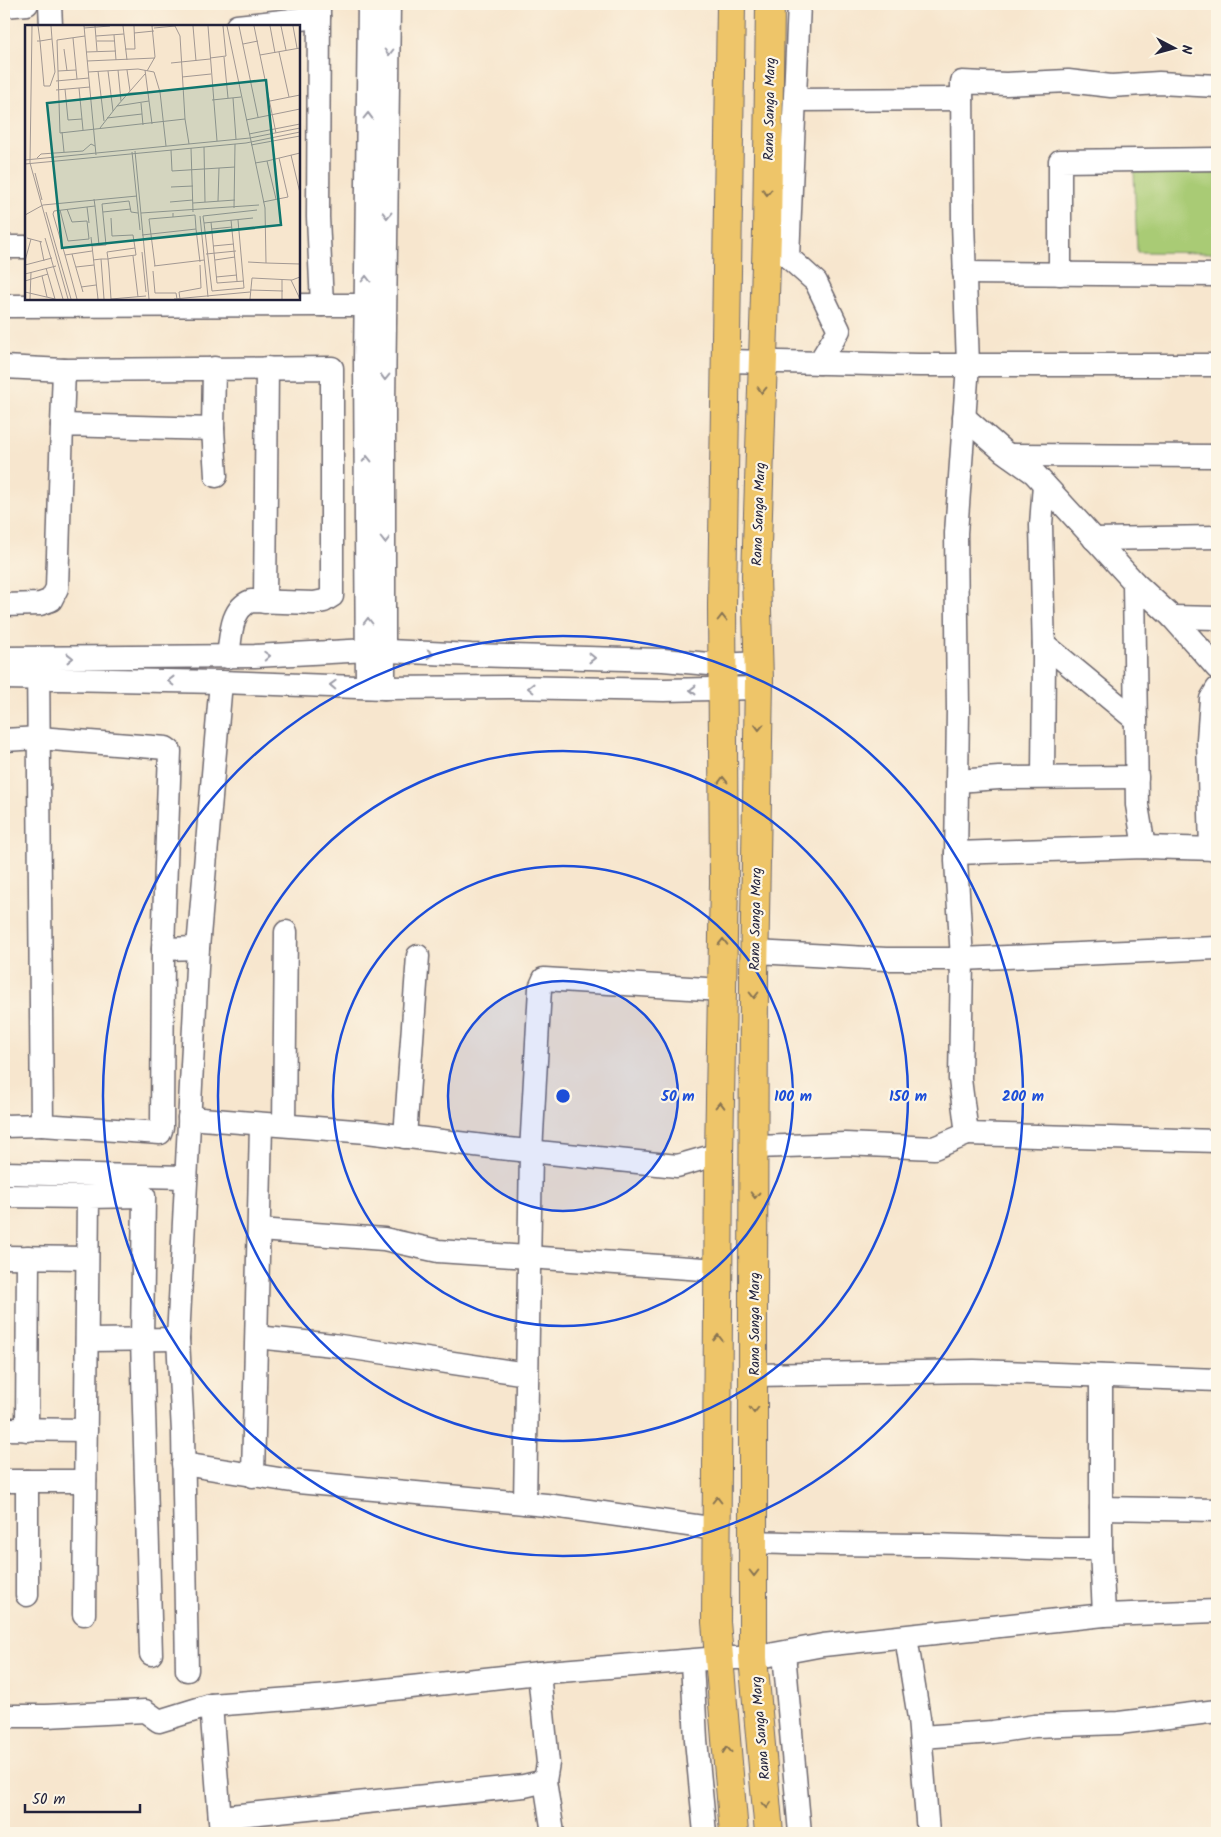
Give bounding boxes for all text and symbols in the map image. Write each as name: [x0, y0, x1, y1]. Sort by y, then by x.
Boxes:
north arrow: [1148, 22, 1198, 72]
inset map: [25, 25, 300, 300]
text: N: [1175, 44, 1197, 55]
one-way arrow: [384, 49, 394, 57]
street label: Rana Sanga Marg: [758, 57, 782, 161]
one-way arrow: [363, 112, 373, 120]
one-way arrow: [762, 189, 772, 197]
one-way arrow: [382, 212, 392, 219]
one-way arrow: [361, 274, 371, 282]
one-way arrow: [380, 374, 390, 382]
one-way arrow: [757, 386, 767, 394]
one-way arrow: [362, 454, 372, 462]
street label: Rana Sanga Marg: [746, 462, 772, 566]
one-way arrow: [380, 536, 390, 544]
one-way arrow: [717, 613, 727, 621]
one-way arrow: [363, 617, 373, 624]
one-way arrow: [426, 649, 434, 659]
one-way arrow: [264, 650, 272, 661]
one-way arrow: [66, 653, 74, 663]
one-way arrow: [588, 653, 596, 663]
one-way arrow: [167, 675, 175, 686]
one-way arrow: [329, 680, 337, 690]
one-way arrow: [526, 683, 534, 693]
one-way arrow: [689, 685, 696, 695]
one-way arrow: [753, 723, 764, 731]
one-way arrow: [717, 776, 728, 784]
street label: Rana Sanga Marg: [744, 867, 768, 971]
one-way arrow: [718, 938, 728, 946]
one-way arrow: [749, 991, 760, 999]
text: 50 m: [660, 1085, 695, 1109]
text: 100 m: [774, 1085, 812, 1109]
text: 150 m: [889, 1085, 927, 1109]
text: 200 m: [1002, 1085, 1044, 1109]
centre of rings: [554, 1087, 572, 1105]
one-way arrow: [715, 1101, 725, 1108]
one-way arrow: [749, 1192, 760, 1200]
street label: Rana Sanga Marg: [744, 1272, 766, 1376]
one-way arrow: [713, 1334, 723, 1342]
one-way arrow: [749, 1407, 759, 1415]
one-way arrow: [712, 1496, 722, 1504]
one-way arrow: [749, 1570, 759, 1577]
street label: Rana Sanga Marg: [746, 1675, 776, 1780]
one-way arrow: [722, 1746, 733, 1754]
scale bar: [25, 1782, 140, 1814]
text: 50 m: [32, 1788, 66, 1812]
one-way arrow: [761, 1801, 772, 1809]

